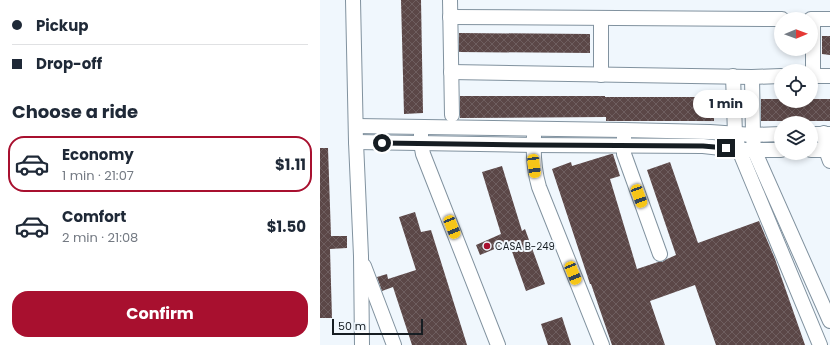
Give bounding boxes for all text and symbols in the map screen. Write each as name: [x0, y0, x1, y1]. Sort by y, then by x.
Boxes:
north arrow: [774, 12, 818, 56]
map controls: [774, 12, 818, 160]
text: Pickup: [36, 15, 88, 36]
text: Drop-off: [36, 53, 102, 74]
button: locate: [774, 64, 818, 108]
callout: 1 min: [693, 90, 759, 118]
text: 1 min: [709, 94, 743, 113]
text: Choose a ride: [12, 99, 138, 124]
button: layers: [774, 116, 818, 160]
route start: [373, 134, 391, 152]
route end: [717, 139, 735, 157]
text: Economy: [62, 144, 134, 165]
icon: car: [14, 146, 50, 182]
car: [527, 153, 541, 179]
text: $1.11: [275, 154, 306, 175]
text: 1 min · 21:07: [62, 166, 134, 185]
car: [629, 183, 649, 209]
text: Comfort: [62, 206, 126, 227]
icon: car: [14, 208, 50, 244]
car: [442, 214, 462, 240]
text: $1.50: [267, 216, 306, 237]
text: 2 min · 21:08: [62, 228, 138, 247]
place label: CASA B-249: [495, 239, 555, 254]
marker: CASA B-249: [482, 241, 492, 251]
car: [563, 260, 583, 286]
button: Confirm: [12, 291, 308, 337]
scale bar: [332, 317, 423, 336]
text: 50 m: [338, 318, 366, 334]

